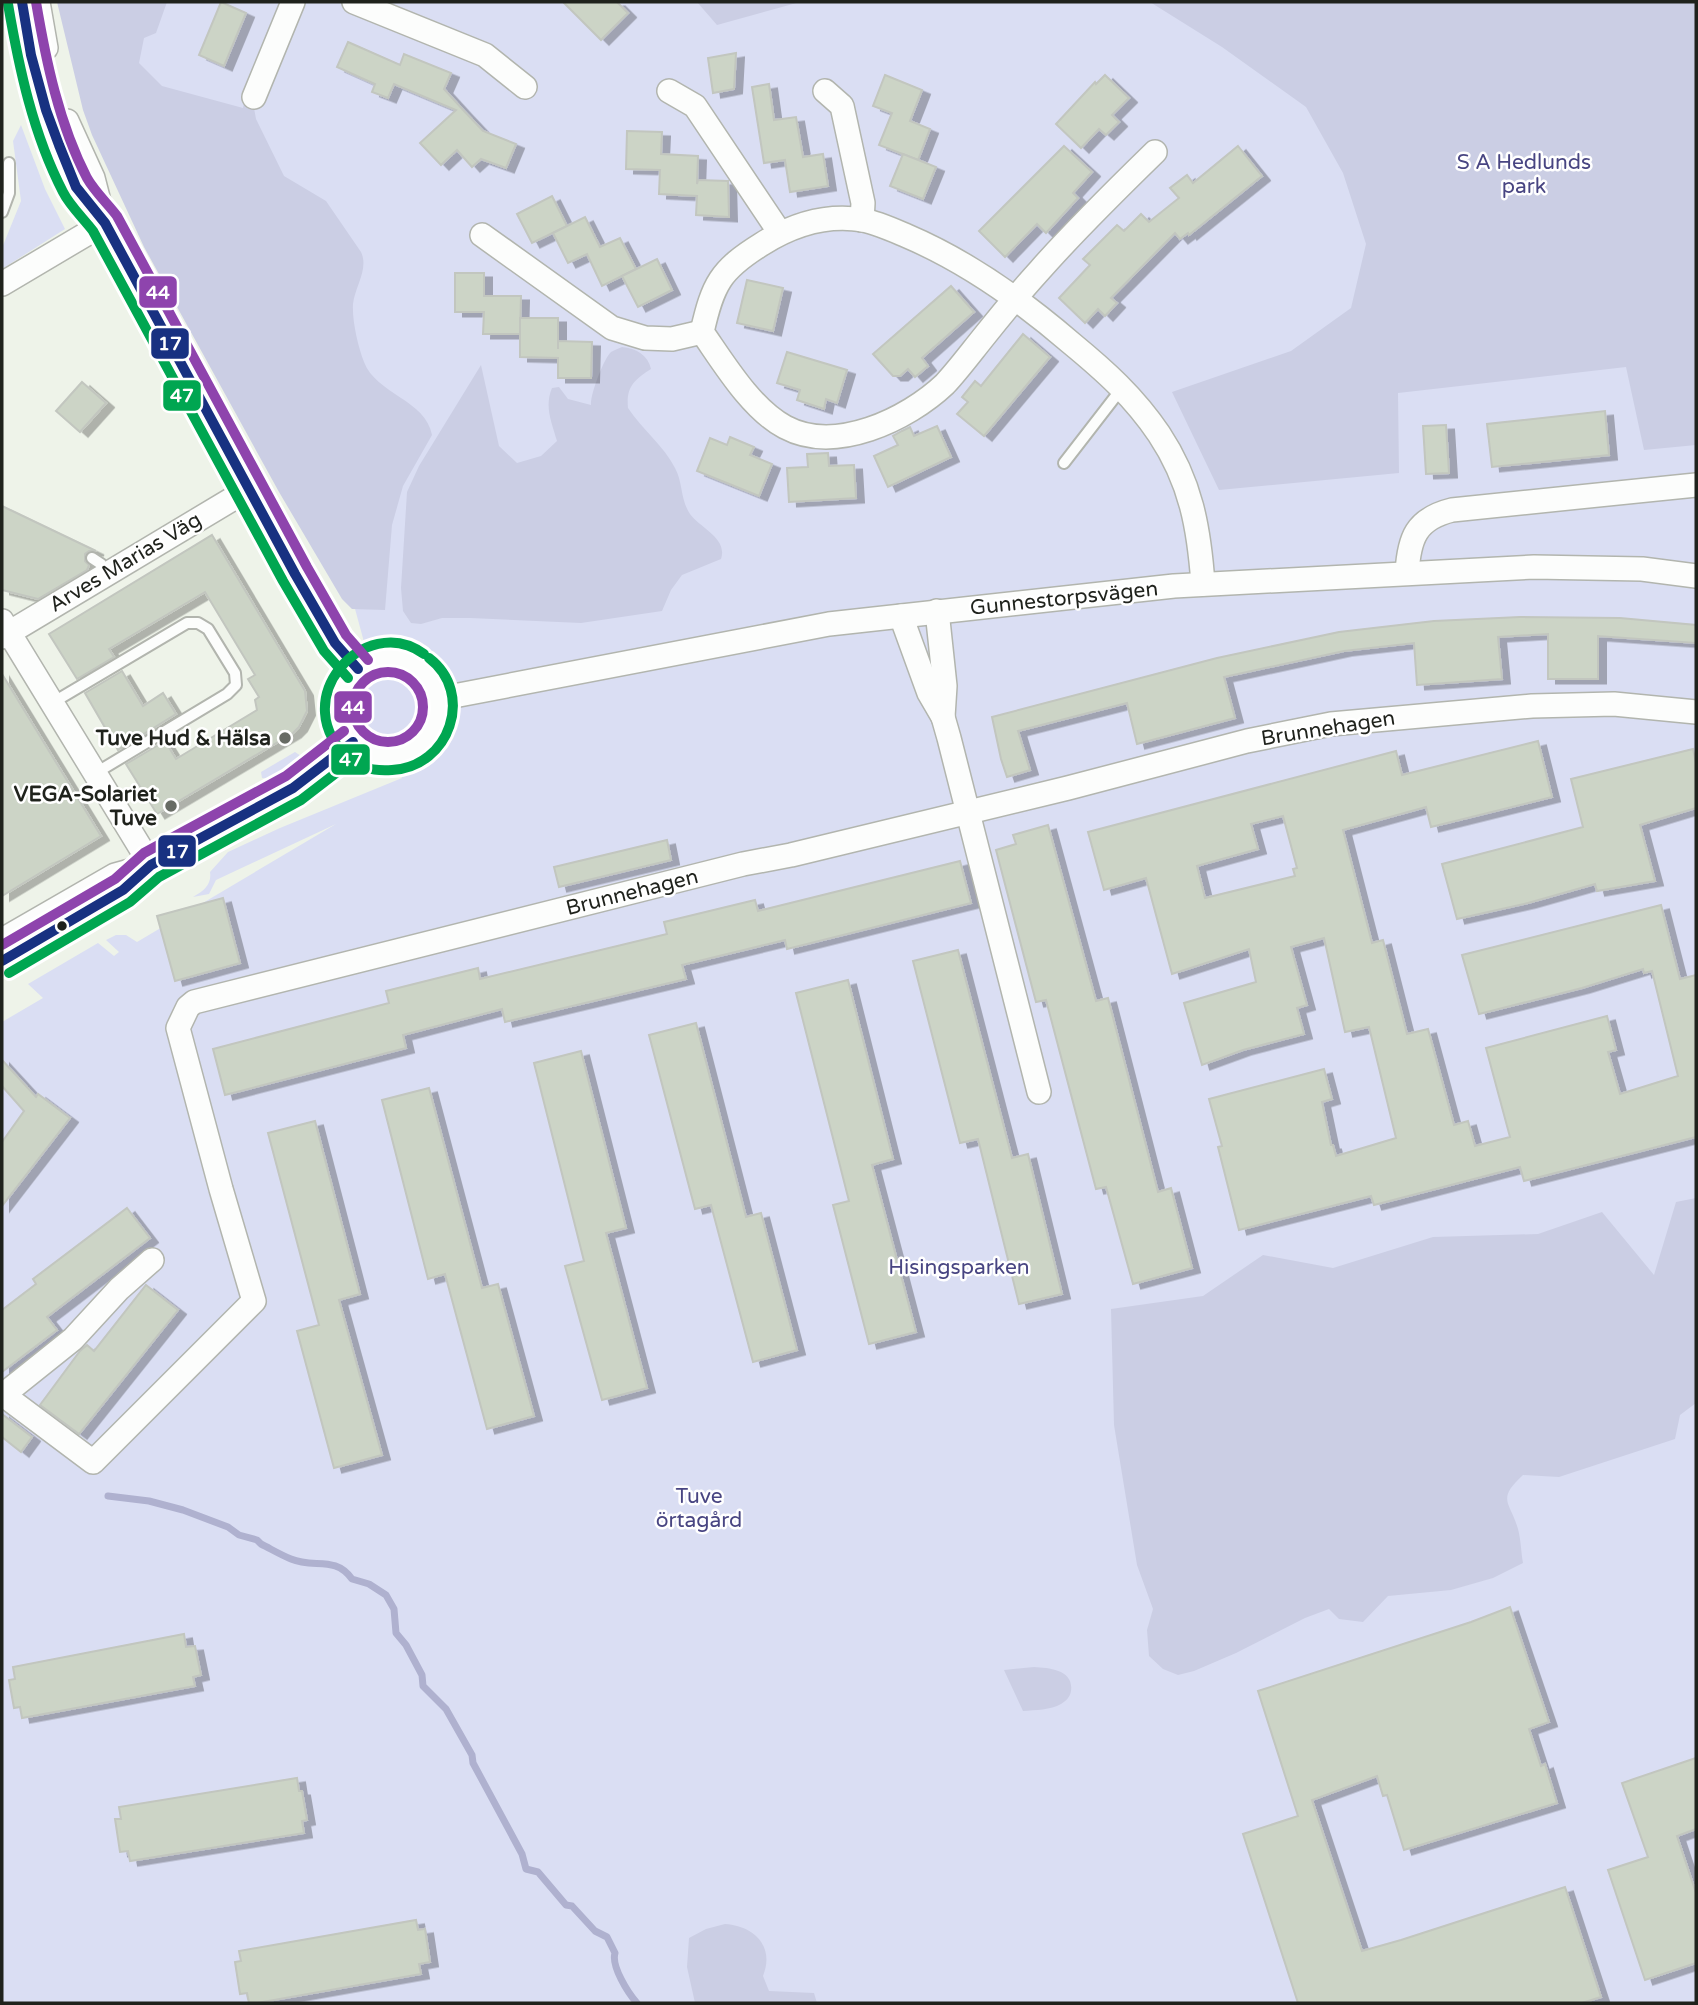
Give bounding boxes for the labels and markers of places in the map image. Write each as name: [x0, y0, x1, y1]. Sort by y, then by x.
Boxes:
place label: Tuve Hud & Hälsa: [95, 726, 271, 751]
marker: Tuve Hud & Hälsa: [277, 730, 293, 746]
place label: VEGA-Solariet Tuve: [14, 782, 157, 831]
marker: VEGA-Solariet Tuve: [163, 798, 179, 814]
unlabelled marker: [55, 919, 69, 933]

